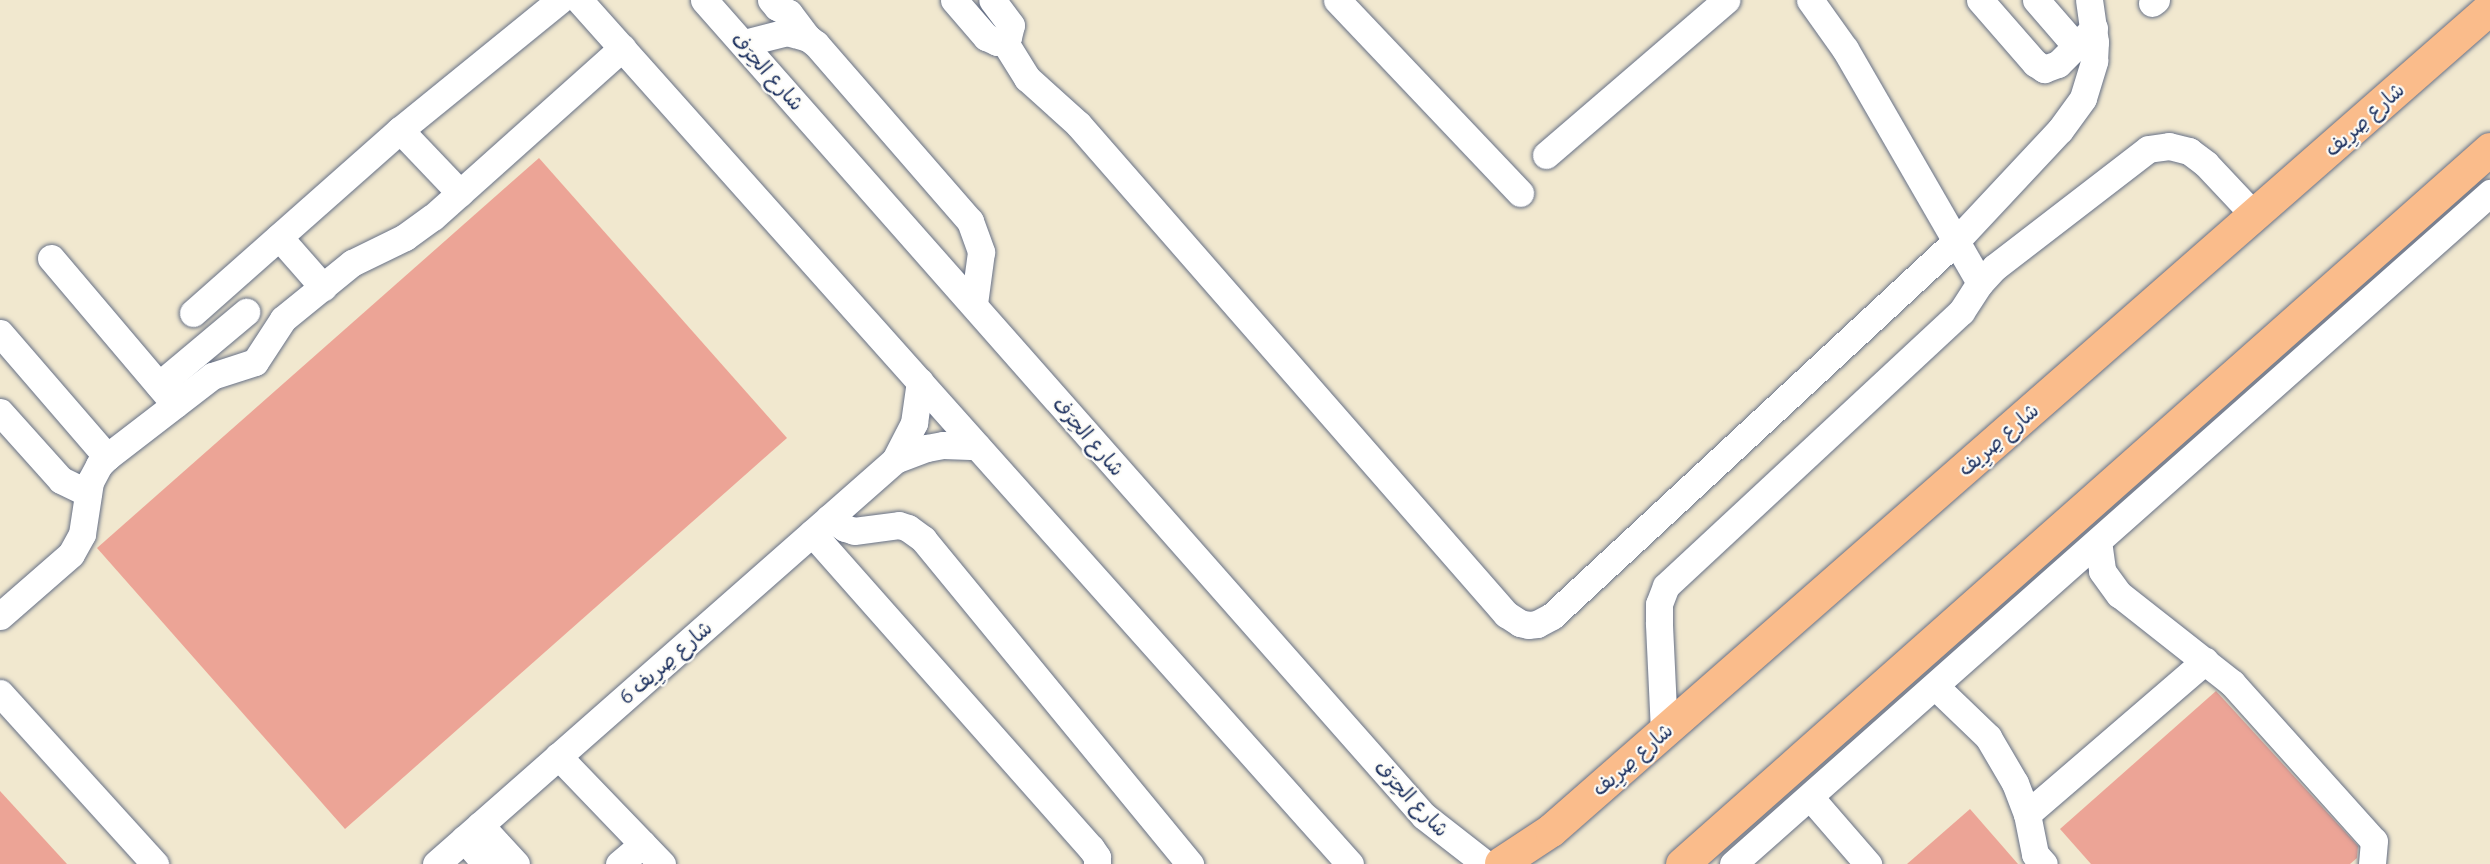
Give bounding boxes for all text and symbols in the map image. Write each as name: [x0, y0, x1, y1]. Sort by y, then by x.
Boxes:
street label: شارع الحِرَف: [727, 27, 809, 115]
street label: شارع صِرِيف: [2319, 77, 2409, 161]
street label: شارع الحِرَف: [1048, 392, 1130, 480]
street label: شارع صِرِيف: [1953, 398, 2043, 480]
street label: شارع صِرِيف 6: [614, 615, 716, 709]
street label: شارع صِرِيف: [1587, 718, 1677, 800]
street label: شارع الحِرَف: [1370, 755, 1454, 841]

